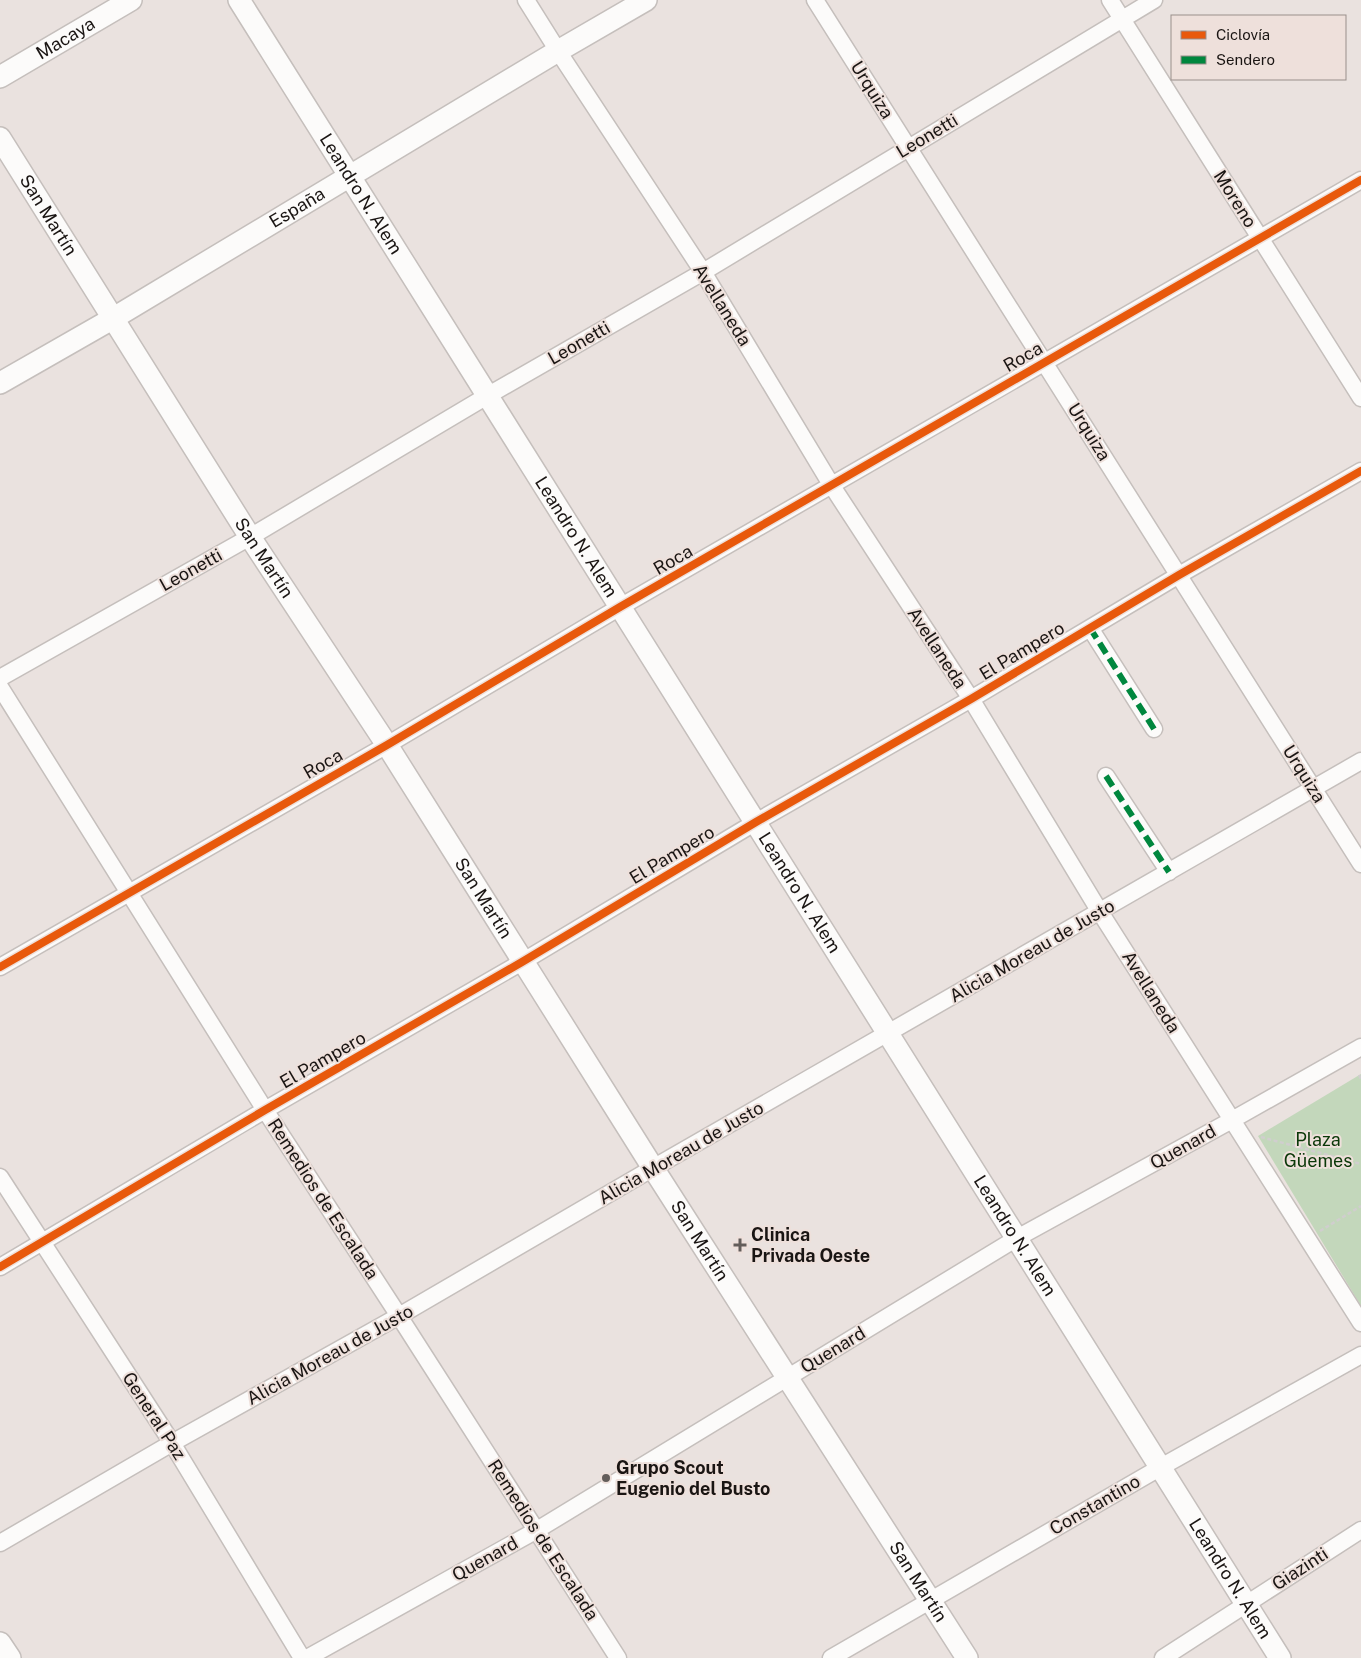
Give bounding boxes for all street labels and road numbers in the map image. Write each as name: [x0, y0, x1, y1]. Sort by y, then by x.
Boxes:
street label: Macaya: [32, 13, 98, 63]
street label: Urquiza: [847, 57, 898, 122]
street label: Leonetti: [892, 109, 961, 162]
street label: Leandro N. Alem: [316, 130, 407, 258]
street label: Moreno: [1210, 166, 1261, 231]
street label: San Martín: [16, 171, 82, 259]
street label: España: [265, 183, 328, 232]
street label: Avellaneda: [689, 260, 756, 350]
street label: Leonetti: [544, 316, 614, 369]
street label: Roca: [999, 337, 1046, 376]
street label: Urquiza: [1064, 399, 1115, 464]
street label: Leandro N. Alem: [531, 473, 622, 601]
street label: San Martín: [231, 514, 298, 602]
street label: Roca: [649, 540, 696, 579]
street label: Leonetti: [156, 544, 226, 595]
street label: Avellaneda: [903, 603, 971, 692]
street label: El Pampero: [975, 617, 1068, 684]
street label: Urquiza: [1279, 741, 1330, 806]
street label: Roca: [299, 744, 346, 783]
street label: El Pampero: [625, 821, 718, 888]
street label: Leandro N. Alem: [754, 828, 846, 956]
street label: San Martín: [451, 854, 517, 942]
street label: Alicia Moreau de Justo: [946, 895, 1118, 1006]
street label: Avellaneda: [1118, 947, 1185, 1037]
street label: El Pampero: [276, 1027, 369, 1093]
street label: Alicia Moreau de Justo: [595, 1097, 767, 1208]
street label: Remedios de Escalada: [264, 1114, 383, 1283]
street label: Quenard: [1146, 1120, 1219, 1173]
street label: Leandro N. Alem: [970, 1171, 1061, 1299]
street label: San Martín: [667, 1196, 733, 1285]
street label: Alicia Moreau de Justo: [243, 1300, 417, 1409]
street label: Quenard: [796, 1322, 869, 1377]
street label: General Paz: [118, 1368, 191, 1464]
street label: Remedios de Escalada: [484, 1455, 603, 1624]
street label: Constantino: [1046, 1470, 1144, 1539]
street label: Leandro N. Alem: [1185, 1514, 1276, 1642]
street label: Quenard: [448, 1532, 521, 1585]
street label: San Martín: [885, 1537, 952, 1626]
street label: Giazinti: [1268, 1543, 1332, 1594]

